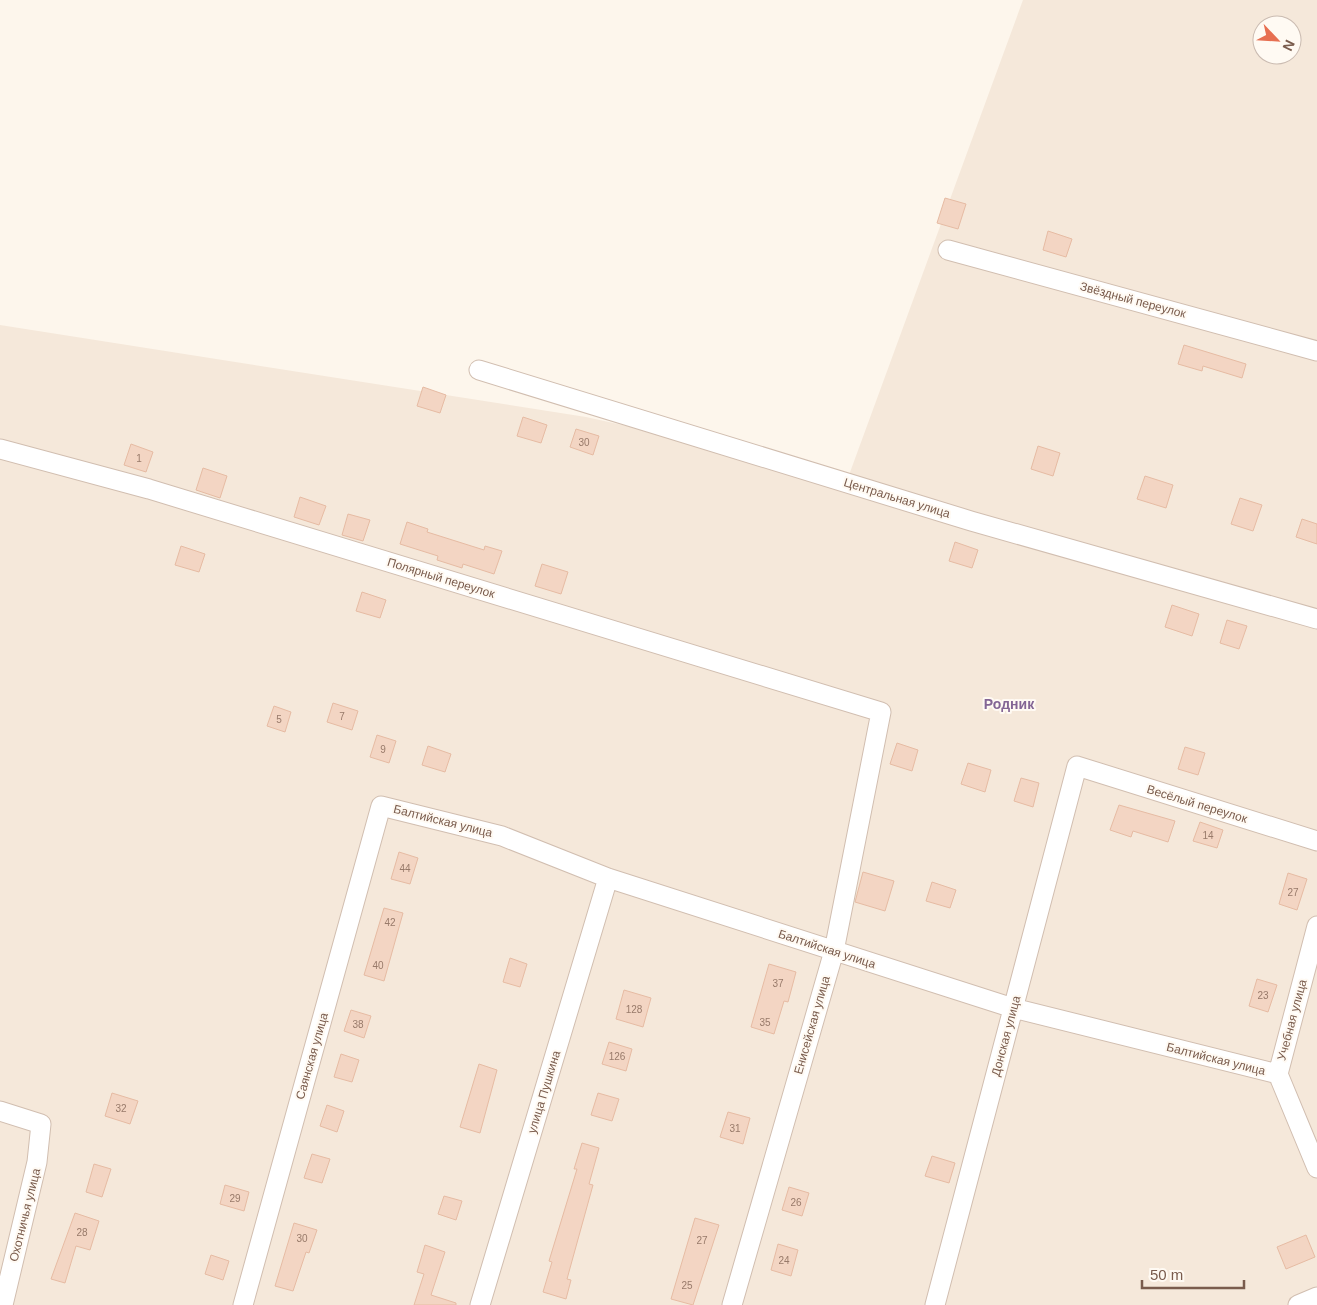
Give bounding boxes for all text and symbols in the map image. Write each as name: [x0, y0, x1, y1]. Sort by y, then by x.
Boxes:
north arrow: [1252, 15, 1302, 65]
text: N: [1279, 38, 1298, 53]
street label: Звёздный переулок: [1079, 279, 1188, 321]
house number: 30: [578, 437, 590, 448]
house number: 1: [136, 453, 142, 464]
street label: Центральная улица: [842, 475, 952, 521]
street label: Полярный переулок: [386, 555, 497, 601]
district label: Родник: [984, 696, 1035, 712]
house number: 7: [339, 711, 345, 722]
house number: 5: [276, 714, 282, 725]
house number: 9: [380, 744, 386, 755]
street label: Весёлый переулок: [1145, 782, 1250, 826]
street label: Балтийская улица: [392, 802, 494, 840]
house number: 14: [1202, 830, 1214, 841]
house number: 44: [399, 863, 411, 874]
house number: 27: [1287, 887, 1299, 898]
house number: 42: [384, 917, 396, 928]
street label: Балтийская улица: [777, 927, 878, 971]
house number: 40: [372, 960, 384, 971]
street label: Енисейская улица: [791, 974, 833, 1076]
house number: 37: [772, 978, 784, 989]
street label: Учебная улица: [1274, 978, 1310, 1062]
house number: 23: [1257, 990, 1269, 1001]
street label: Донская улица: [989, 994, 1024, 1078]
house number: 128: [626, 1004, 643, 1015]
street label: Саянская улица: [293, 1011, 331, 1101]
house number: 35: [759, 1017, 771, 1028]
house number: 38: [352, 1019, 364, 1030]
street label: Балтийская улица: [1165, 1040, 1267, 1078]
street label: улица Пушкина: [525, 1049, 563, 1135]
house number: 126: [609, 1051, 626, 1062]
house number: 32: [115, 1103, 127, 1114]
house number: 31: [729, 1123, 741, 1134]
street label: Охотничья улица: [7, 1167, 43, 1263]
house number: 29: [229, 1193, 241, 1204]
house number: 26: [790, 1197, 802, 1208]
house number: 28: [76, 1227, 88, 1238]
house number: 30: [296, 1233, 308, 1244]
house number: 27: [696, 1235, 708, 1246]
house number: 24: [778, 1255, 790, 1266]
scale bar: [1142, 1258, 1244, 1290]
text: 50 m: [1150, 1266, 1183, 1283]
house number: 25: [681, 1280, 693, 1291]

